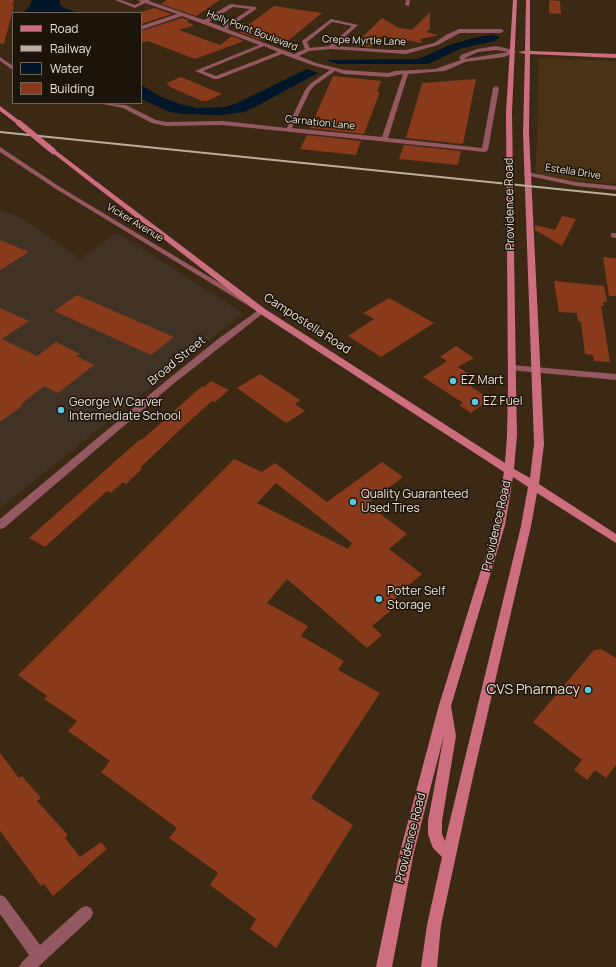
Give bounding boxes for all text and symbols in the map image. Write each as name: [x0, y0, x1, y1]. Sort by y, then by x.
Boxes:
street label: Holly Point Boulevard: [205, 8, 299, 54]
legend: [12, 12, 142, 104]
text: Road: [50, 20, 78, 37]
street label: Crepe Myrtle Lane: [322, 34, 406, 48]
text: Railway: [50, 40, 91, 57]
text: Water: [50, 60, 83, 77]
text: Building: [50, 80, 94, 97]
street label: Carnation Lane: [284, 113, 356, 133]
street label: Providence Road: [502, 158, 518, 250]
street label: Estella Drive: [544, 162, 602, 182]
street label: Vicker Avenue: [104, 201, 166, 245]
street label: Campostella Road: [261, 291, 353, 357]
street label: Broad Street: [145, 333, 209, 389]
place label: EZ Mart: [461, 374, 503, 388]
marker: EZ Mart: [448, 376, 458, 386]
place label: EZ Fuel: [483, 395, 523, 409]
place label: George W Carver Intermediate School: [69, 396, 181, 424]
marker: EZ Fuel: [470, 397, 480, 407]
marker: George W Carver Intermediate School: [56, 405, 66, 415]
street label: Providence Road: [480, 479, 514, 573]
place label: Quality Guaranteed Used Tires: [361, 488, 468, 516]
marker: Quality Guaranteed Used Tires: [348, 497, 358, 507]
place label: Potter Self Storage: [387, 585, 445, 613]
marker: Potter Self Storage: [374, 594, 384, 604]
place label: CVS Pharmacy: [487, 682, 580, 698]
marker: CVS Pharmacy: [583, 685, 593, 695]
street label: Providence Road: [393, 791, 429, 885]

